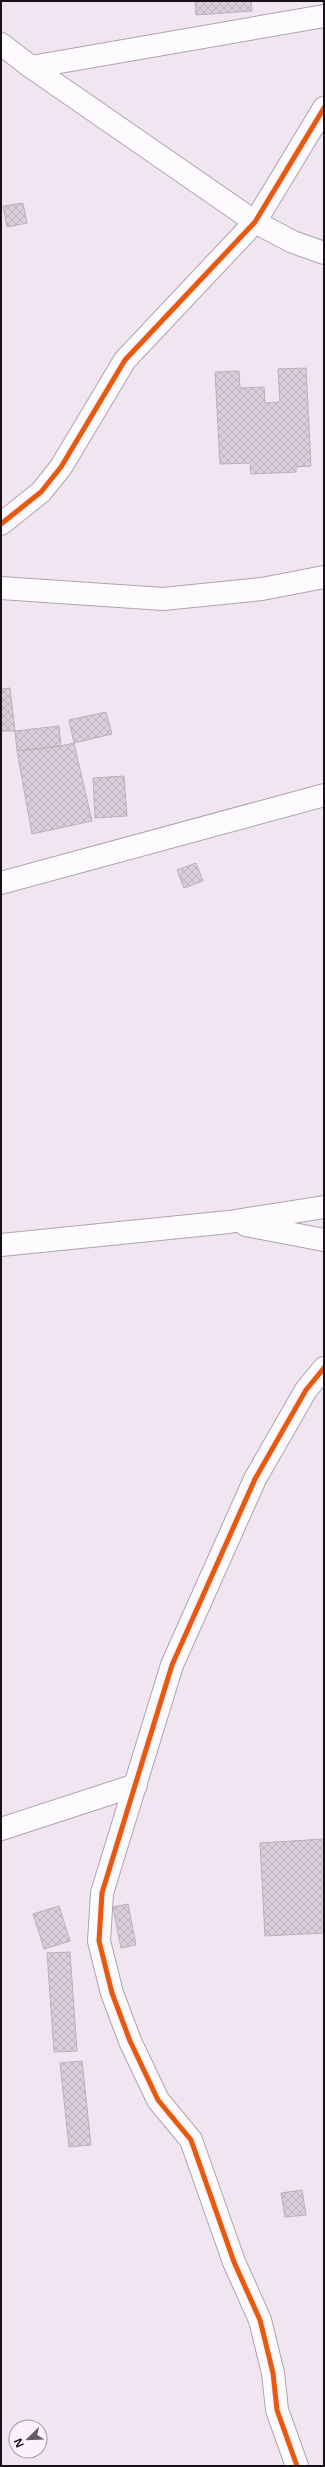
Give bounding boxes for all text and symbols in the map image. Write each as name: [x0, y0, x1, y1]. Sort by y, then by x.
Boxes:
north arrow: [8, 2419, 48, 2459]
text: N: [10, 2436, 27, 2450]

